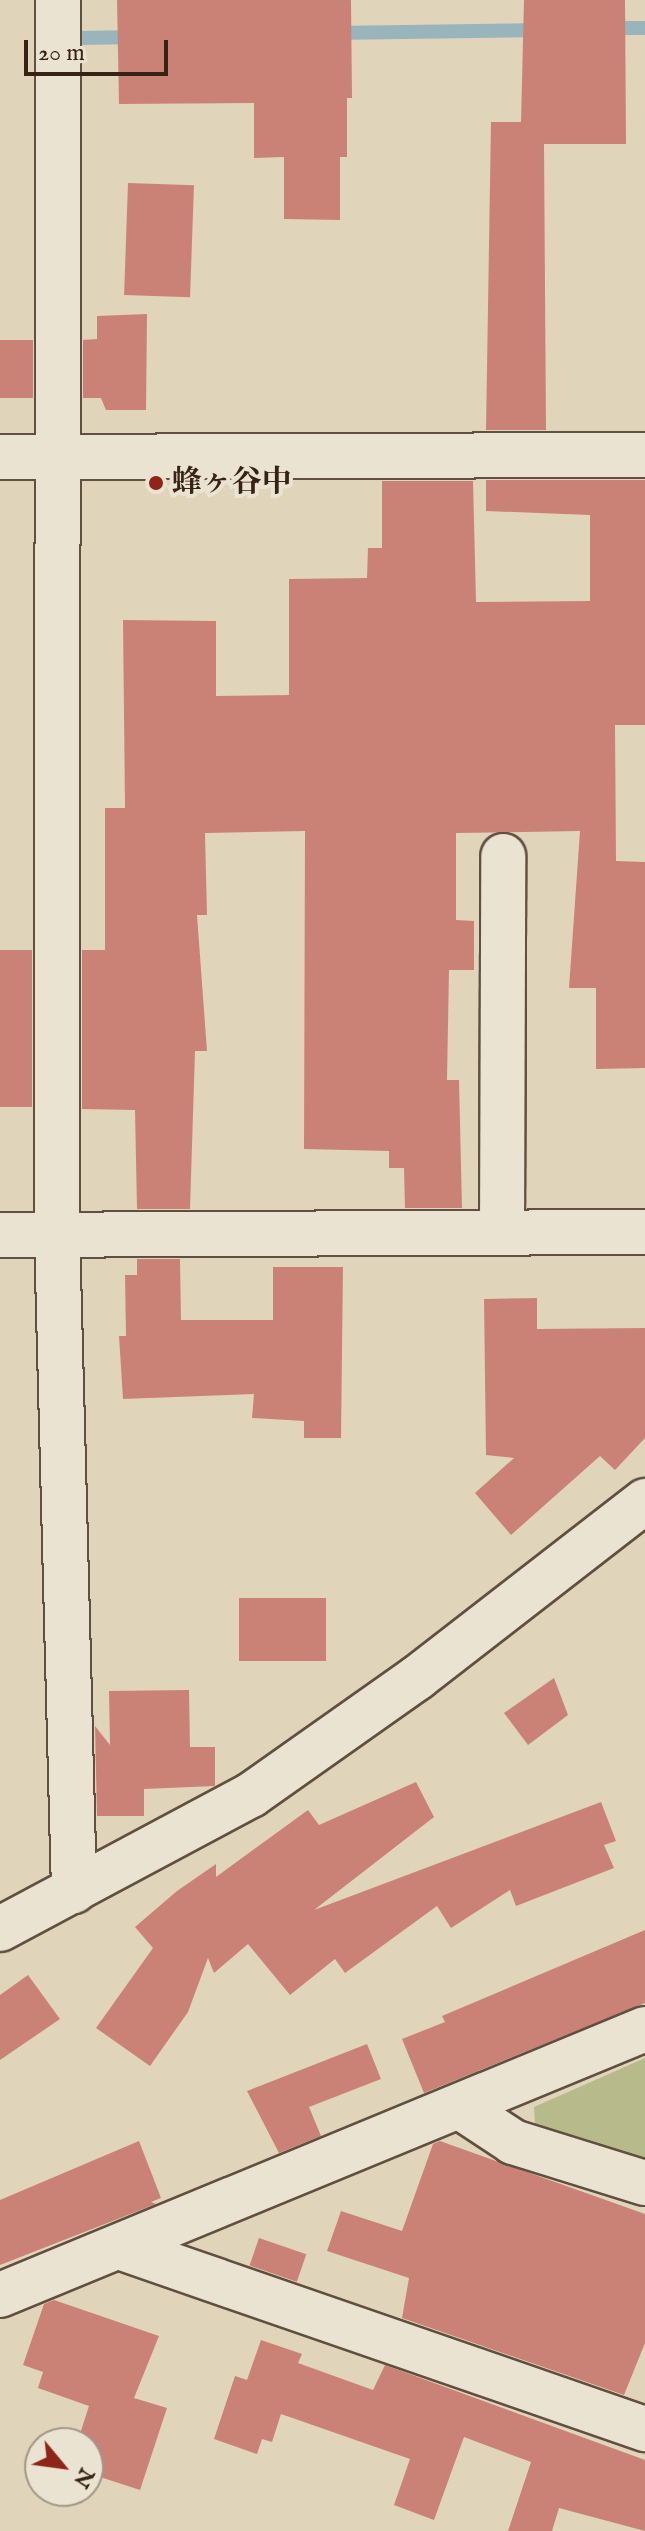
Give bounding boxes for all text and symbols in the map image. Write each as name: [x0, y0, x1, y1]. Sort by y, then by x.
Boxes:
scale bar: [28, 24, 172, 74]
text: 20 m: [38, 38, 85, 69]
place label: 蜂ヶ谷中: [172, 465, 292, 501]
marker: 蜂ヶ谷中: [147, 474, 165, 492]
north arrow: [24, 2427, 104, 2507]
text: N: [66, 2463, 100, 2493]

